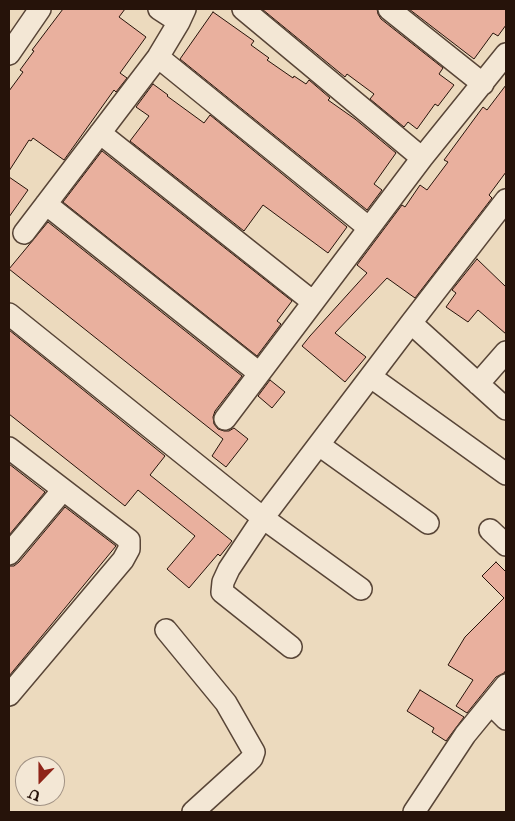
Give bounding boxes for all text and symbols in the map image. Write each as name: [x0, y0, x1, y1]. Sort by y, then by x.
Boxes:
north arrow: [15, 756, 65, 806]
text: U: [26, 783, 44, 805]

